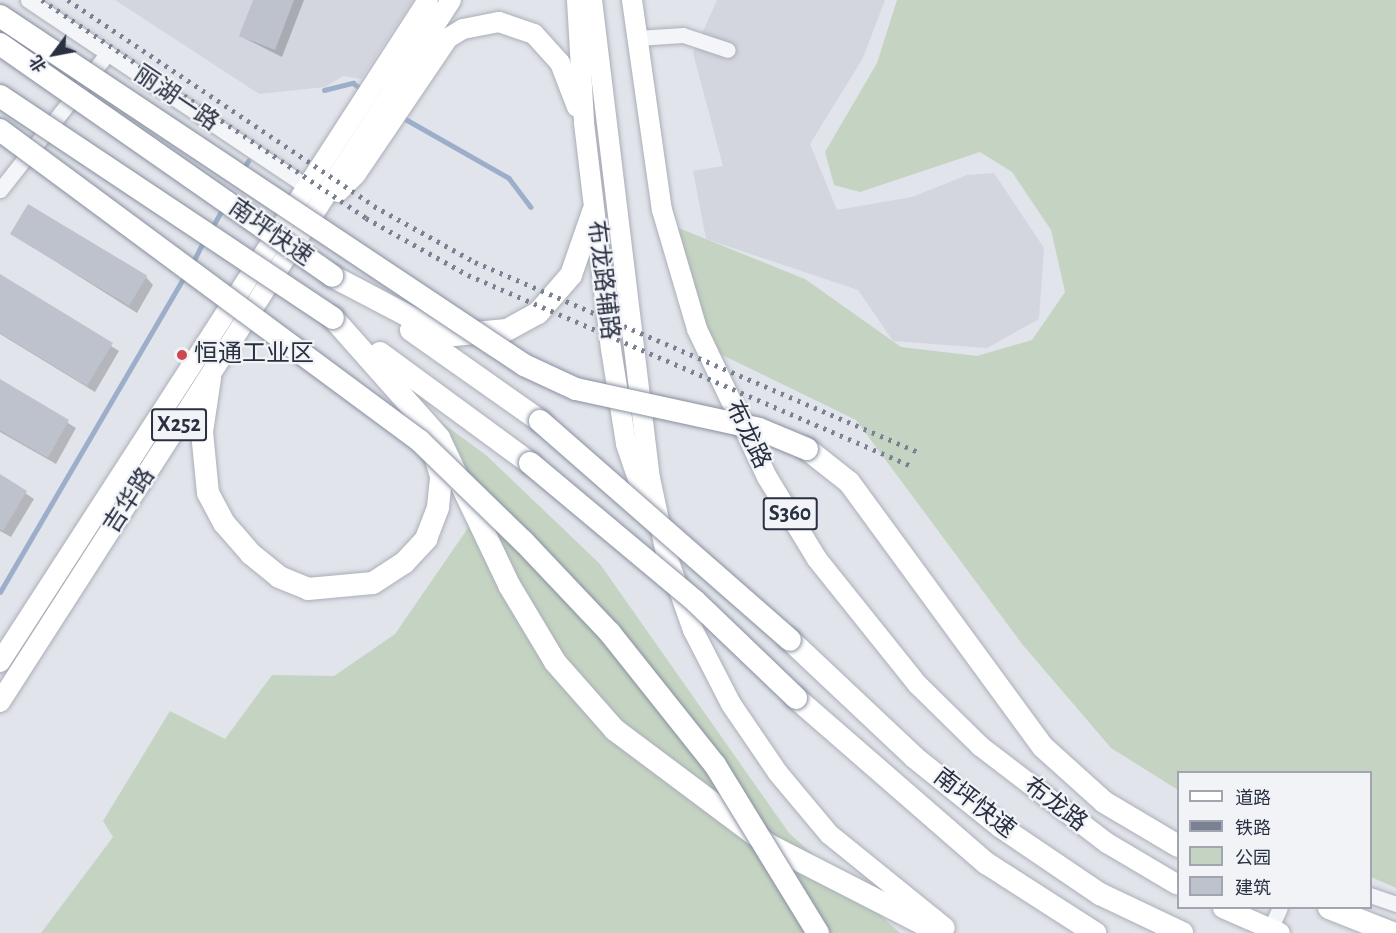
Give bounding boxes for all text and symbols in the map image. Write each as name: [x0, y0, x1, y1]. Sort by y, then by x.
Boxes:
north arrow: [24, 24, 84, 84]
text: 北: [28, 53, 50, 75]
street label: 丽湖一路: [128, 60, 224, 138]
street label: 南坪快速: [222, 194, 318, 272]
street label: 布龙路辅路: [580, 219, 624, 341]
place label: 恒通工业区: [194, 341, 314, 369]
marker: 恒通工业区: [175, 348, 189, 362]
street label: 布龙路: [718, 396, 776, 474]
road number: X252: [150, 406, 207, 444]
street label: 吉华路: [98, 463, 162, 539]
road number: S360: [762, 495, 818, 533]
street label: 南坪快速: [927, 763, 1021, 845]
legend: [1177, 771, 1372, 909]
street label: 布龙路: [1018, 772, 1092, 838]
text: 道路: [1235, 790, 1271, 808]
text: 铁路: [1235, 820, 1271, 838]
text: 公园: [1235, 850, 1271, 868]
text: 建筑: [1235, 880, 1271, 898]

